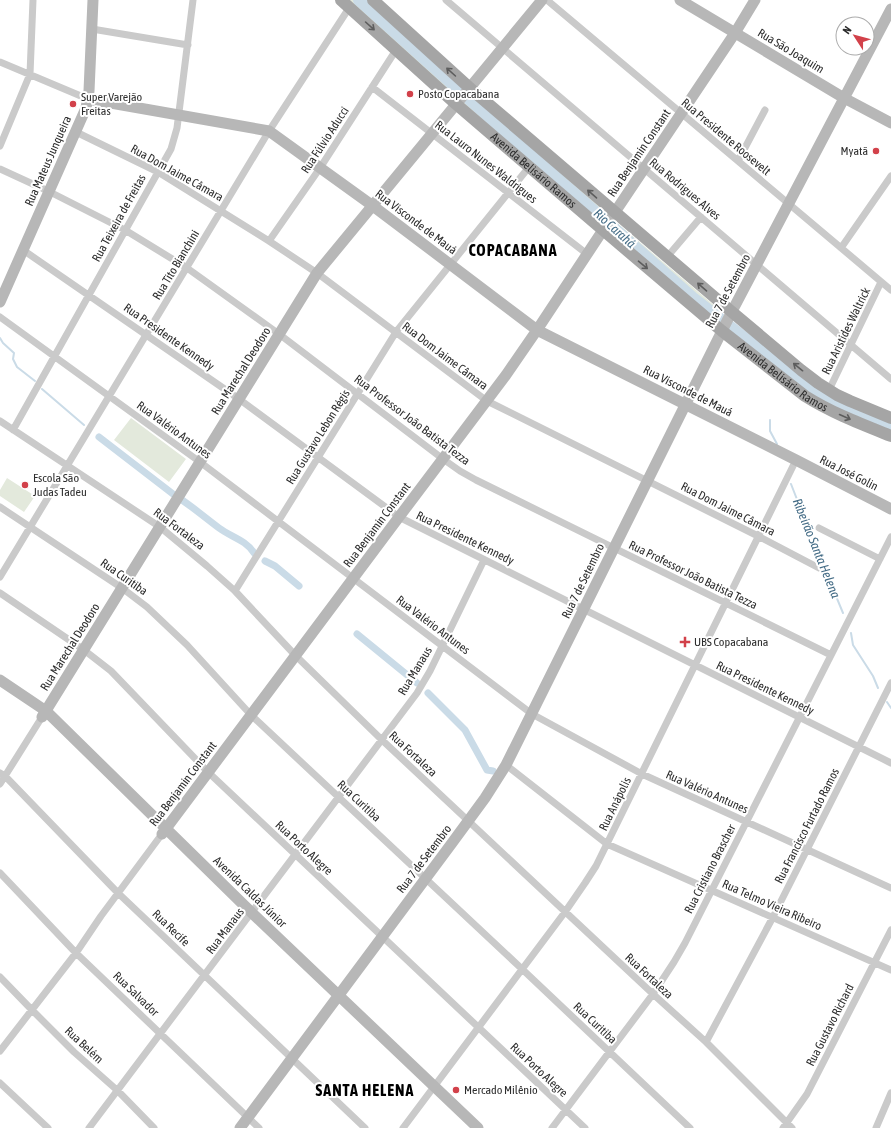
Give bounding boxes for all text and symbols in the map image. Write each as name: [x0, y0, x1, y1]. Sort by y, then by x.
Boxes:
north arrow: [835, 16, 875, 56]
one-way arrow: [364, 21, 374, 30]
text: N: [840, 24, 854, 36]
street label: Rua São Joaquim: [755, 26, 827, 76]
one-way arrow: [447, 68, 457, 77]
place label: Posto Copacabana: [418, 87, 499, 101]
marker: Posto Copacabana: [405, 89, 415, 99]
place label: Super Varejão Freitas: [81, 90, 143, 118]
street label: Rua Presidente Roosevelt: [679, 96, 774, 179]
marker: Super Varejão Freitas: [68, 99, 78, 109]
street label: Rua Fúlvio Aducci: [298, 104, 352, 176]
street label: Rua Benjamin Constant: [605, 106, 674, 199]
street label: Rua Mateus Junqueira: [22, 114, 74, 208]
street label: Rua Lauro Nunes Waldrigues: [432, 118, 540, 206]
street label: Avenida Belisário Ramos: [488, 130, 579, 211]
street label: Rua Dom Jaime Câmara: [128, 142, 226, 204]
place label: Myatã: [841, 144, 868, 158]
marker: Myatã: [871, 146, 881, 156]
street label: Rua Rodrigues Alves: [647, 155, 723, 223]
street label: Rua Teixeira de Freitas: [89, 172, 149, 264]
street label: Rua Visconde de Mauá: [373, 187, 459, 257]
one-way arrow: [587, 189, 597, 198]
water label: Rio Carahá: [591, 206, 639, 251]
street label: Rua Tito Bianchini: [150, 228, 202, 302]
district label: COPACABANA: [468, 241, 558, 259]
street label: Rua 7 de Setembro: [703, 251, 754, 330]
one-way arrow: [638, 260, 649, 269]
one-way arrow: [696, 282, 707, 291]
street label: Rua Aristides Waltrick: [819, 284, 873, 377]
street label: Rua Presidente Kennedy: [121, 301, 217, 373]
street label: Rua Dom Jaime Câmara: [399, 319, 491, 393]
street label: Rua Marechal Deodoro: [208, 324, 274, 417]
street label: Avenida Belisário Ramos: [735, 339, 830, 415]
street label: Rua Visconde de Mauá: [641, 362, 735, 420]
one-way arrow: [793, 363, 803, 372]
street label: Rua Professor João Batista Tezza: [351, 372, 473, 468]
street label: Rua Gustavo Lebon Régis: [283, 387, 353, 487]
street label: Rua Valério Antunes: [134, 398, 214, 462]
one-way arrow: [839, 414, 851, 421]
street label: Rua José Golin: [817, 452, 881, 494]
place label: Escola São Judas Tadeu: [33, 471, 87, 499]
street label: Rua Benjamin Constant: [341, 479, 414, 570]
street label: Rua Dom Jaime Câmara: [679, 479, 777, 539]
marker: Escola São Judas Tadeu: [20, 480, 30, 490]
water label: Ribeirão Santa Helena: [790, 496, 843, 600]
street label: Rua Fortaleza: [151, 505, 207, 553]
street label: Rua Presidente Kennedy: [414, 508, 516, 568]
street label: Rua Professor João Batista Tezza: [627, 538, 759, 612]
street label: Rua 7 de Setembro: [559, 541, 607, 621]
street label: Rua Curitiba: [98, 556, 150, 598]
street label: Rua Valério Antunes: [393, 593, 473, 657]
street label: Rua Marechal Deodoro: [37, 600, 103, 693]
place label: UBS Copacabana: [694, 635, 768, 649]
marker: UBS Copacabana: [679, 636, 691, 648]
street label: Rua Manaus: [395, 644, 435, 698]
street label: Rua Presidente Kennedy: [714, 658, 816, 718]
street label: Rua Fortaleza: [386, 728, 440, 780]
street label: Rua Benjamin Constant: [147, 738, 220, 829]
street label: Rua Francisco Furtado Ramos: [772, 766, 842, 886]
street label: Rua Valério Antunes: [664, 768, 750, 816]
street label: Rua Anápolis: [596, 775, 634, 833]
street label: Rua Curitiba: [334, 777, 384, 825]
street label: Rua Porto Alegre: [273, 818, 335, 878]
street label: Rua 7 de Setembro: [394, 822, 454, 896]
street label: Rua Cristiano Brascher: [682, 822, 739, 916]
street label: Avenida Caldas Júnior: [211, 854, 290, 931]
street label: Rua Telmo Vieira Ribeiro: [720, 877, 824, 933]
street label: Rua Manaus: [203, 905, 247, 957]
street label: Rua Recife: [149, 907, 193, 949]
street label: Rua Fortaleza: [622, 950, 676, 1002]
street label: Rua Salvador: [110, 969, 162, 1019]
street label: Rua Gustavo Richard: [803, 982, 857, 1068]
street label: Rua Curitiba: [570, 999, 620, 1047]
street label: Rua Belém: [62, 1024, 106, 1066]
street label: Rua Porto Alegre: [508, 1040, 570, 1100]
district label: SANTA HELENA: [316, 1081, 414, 1099]
place label: Mercado Milênio: [464, 1083, 538, 1097]
marker: Mercado Milênio: [451, 1085, 461, 1095]

